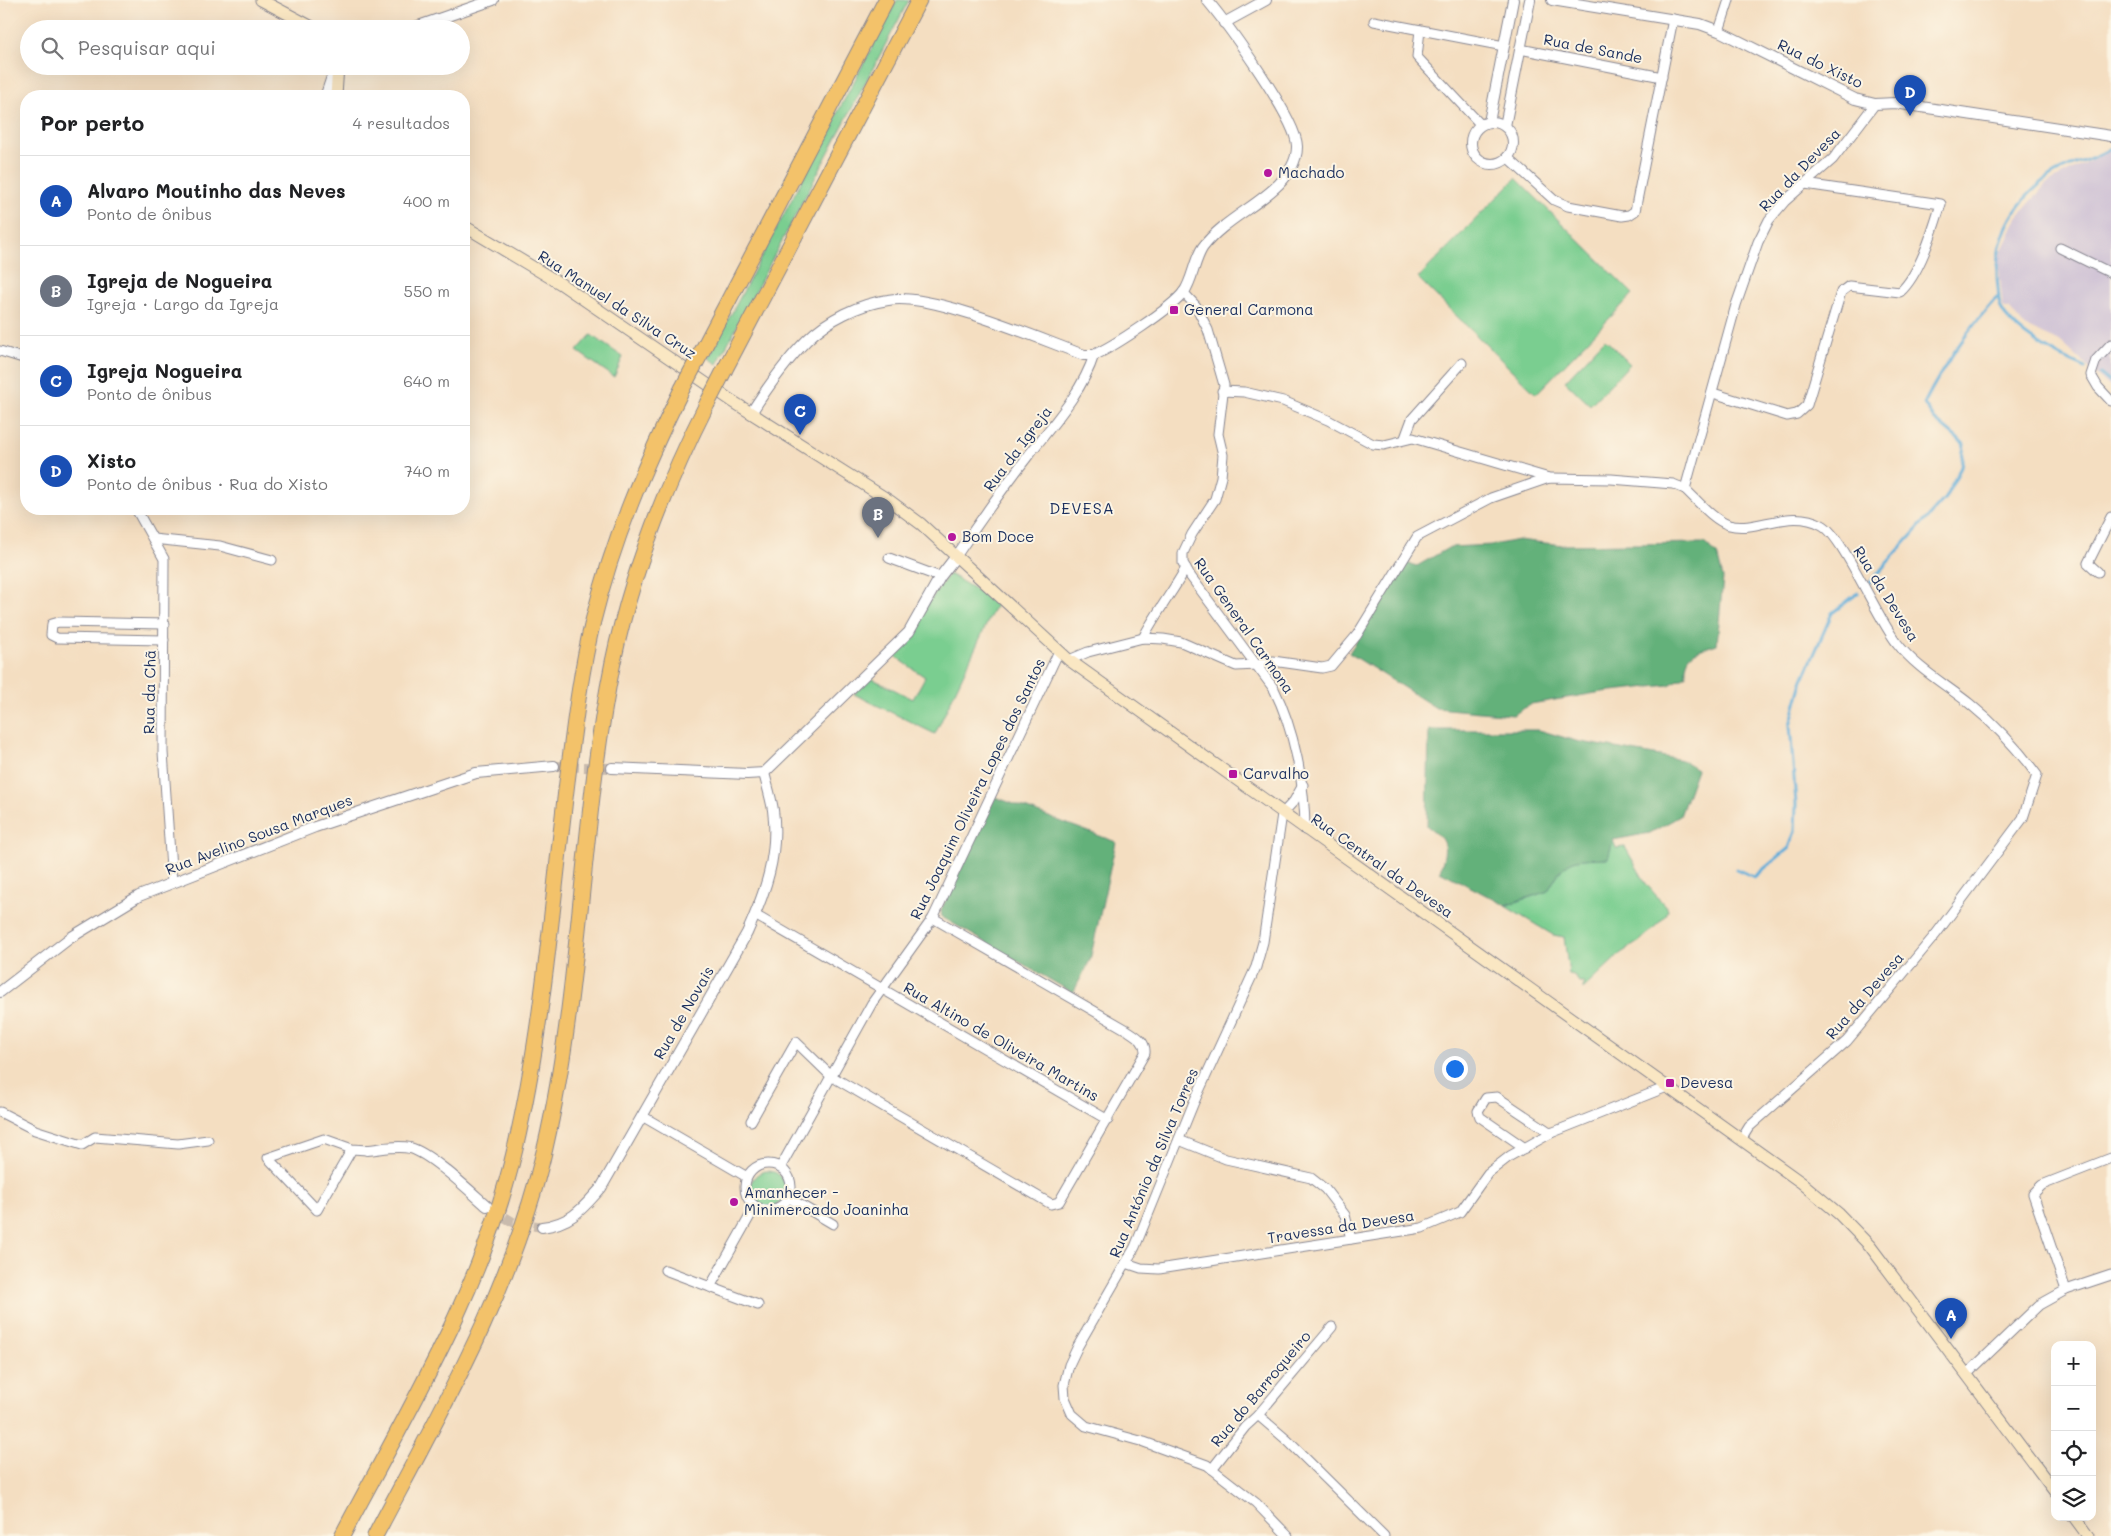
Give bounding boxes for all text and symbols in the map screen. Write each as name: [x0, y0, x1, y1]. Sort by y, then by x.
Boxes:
search box: [20, 20, 470, 75]
street label: Rua de Sande: [1542, 29, 1644, 67]
icon: search: [38, 34, 66, 62]
street label: Rua do Xisto: [1774, 34, 1866, 92]
text: Pesquisar aqui: [78, 35, 216, 60]
pin: D: [1894, 75, 1926, 116]
text: Por perto: [40, 109, 144, 136]
text: 4 resultados: [353, 112, 450, 133]
street label: Rua da Devesa: [1754, 123, 1844, 215]
place label: Machado: [1278, 162, 1344, 182]
marker: Machado: [1262, 167, 1274, 179]
text: Alvaro Moutinho das Neves: [87, 178, 346, 203]
text: A: [50, 190, 62, 211]
text: 400 m: [403, 190, 450, 211]
text: Ponto de ônibus: [87, 203, 212, 224]
street label: Rua Manuel da Silva Cruz: [535, 245, 701, 363]
text: Igreja de Nogueira: [87, 268, 273, 293]
text: B: [51, 280, 61, 301]
text: 550 m: [404, 280, 450, 301]
text: Igreja · Largo da Igreja: [87, 293, 279, 314]
place label: General Carmona: [1184, 299, 1314, 319]
marker: General Carmona: [1168, 304, 1180, 316]
text: Igreja Nogueira: [87, 358, 242, 383]
text: C: [50, 370, 62, 391]
text: 640 m: [403, 370, 450, 391]
text: Ponto de ônibus: [87, 383, 212, 404]
pin: C: [784, 394, 816, 435]
street label: Rua da Igreja: [978, 402, 1056, 495]
text: Xisto: [87, 448, 136, 473]
text: D: [50, 460, 62, 481]
text: 740 m: [404, 460, 450, 481]
text: Ponto de ônibus · Rua do Xisto: [87, 473, 328, 494]
pin: B: [862, 497, 894, 538]
district label: DEVESA: [1049, 497, 1115, 518]
place label: Bom Doce: [962, 526, 1034, 546]
marker: Bom Doce: [946, 531, 958, 543]
street label: Rua da Devesa: [1849, 542, 1924, 645]
street label: Rua General Carmona: [1190, 554, 1299, 697]
street label: Rua da Chã: [138, 650, 160, 734]
street label: Rua Joaquim Oliveira Lopes dos Santos: [905, 655, 1049, 922]
place label: Carvalho: [1243, 763, 1309, 783]
marker: Carvalho: [1227, 768, 1239, 780]
street label: Rua Avelino Sousa Marques: [162, 789, 355, 879]
street label: Rua Central da Devesa: [1307, 808, 1458, 922]
street label: Rua da Devesa: [1821, 948, 1908, 1043]
street label: Rua de Novais: [648, 962, 718, 1063]
street label: Rua Altino de Oliveira Martins: [900, 977, 1103, 1105]
your location: [1442, 1056, 1468, 1082]
street label: Rua António da Silva Torres: [1104, 1065, 1202, 1260]
place label: Devesa: [1680, 1072, 1733, 1092]
marker: Devesa: [1664, 1077, 1676, 1089]
place label: Amanhecer - Minimercado Joaninha: [744, 1182, 909, 1219]
marker: Amanhecer - Minimercado Joaninha: [728, 1196, 740, 1208]
street label: Travessa da Devesa: [1266, 1205, 1416, 1247]
pin: A: [1935, 1298, 1967, 1339]
street label: Rua do Barroqueiro: [1206, 1326, 1315, 1451]
map controls: [2051, 1341, 2096, 1521]
button: +: [2051, 1341, 2096, 1386]
button: −: [2051, 1386, 2096, 1431]
button: locate: [2051, 1431, 2096, 1476]
button: layers: [2051, 1476, 2096, 1521]

